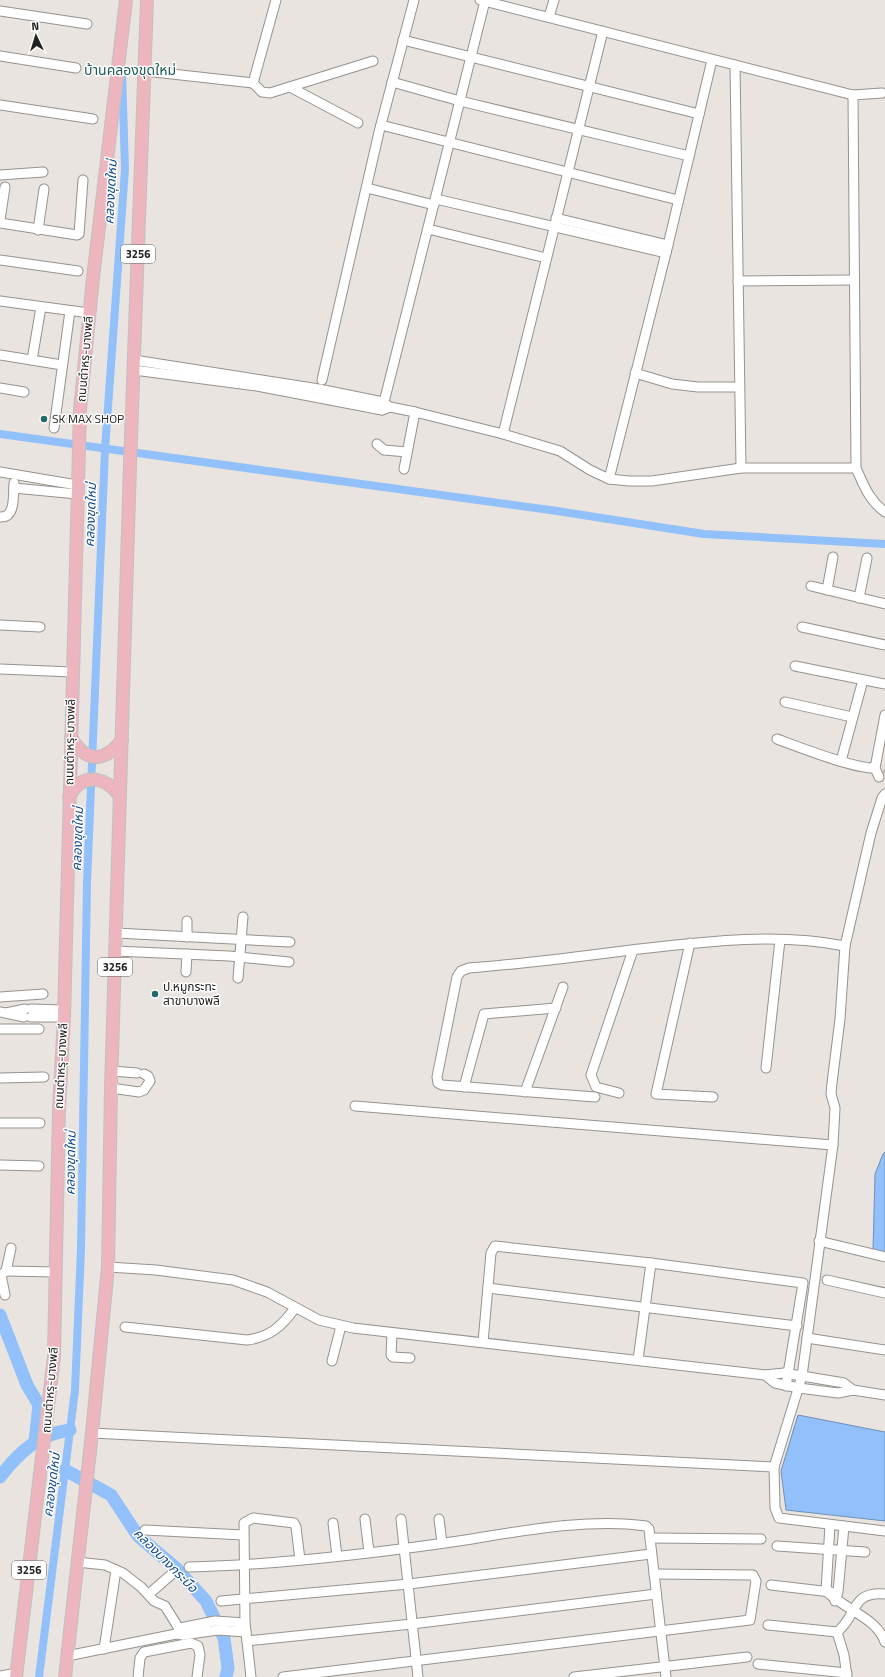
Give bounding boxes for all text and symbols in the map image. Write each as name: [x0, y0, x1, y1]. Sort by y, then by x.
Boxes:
north arrow: [16, 16, 56, 56]
text: N: [31, 18, 40, 34]
district label: บ้านคลองขุดใหม่: [84, 59, 176, 80]
water label: คลองขุดใหม่: [98, 157, 122, 225]
road number: 3256: [121, 245, 155, 263]
street label: ถนนตำหรุ-บางพลี: [71, 315, 98, 403]
place label: SK MAX SHOP: [52, 409, 124, 428]
marker: SK MAX SHOP: [39, 414, 49, 424]
water label: คลองขุดใหม่: [79, 480, 101, 548]
street label: ถนนตำหรุ-บางพลี: [59, 699, 80, 785]
water label: คลองขุดใหม่: [66, 804, 88, 872]
road number: 3256: [98, 958, 132, 976]
place label: ป.หมูกระทะ สาขาบางพลี: [163, 977, 220, 1010]
marker: ป.หมูกระทะ สาขาบางพลี: [150, 989, 160, 999]
street label: ถนนตำหรุ-บางพลี: [49, 1022, 72, 1110]
water label: คลองขุดใหม่: [59, 1129, 81, 1195]
street label: ถนนตำหรุ-บางพลี: [36, 1346, 63, 1434]
water label: คลองขุดใหม่: [37, 1450, 65, 1518]
water label: คลองบางกระบือ: [129, 1523, 203, 1597]
road number: 3256: [12, 1561, 46, 1579]

